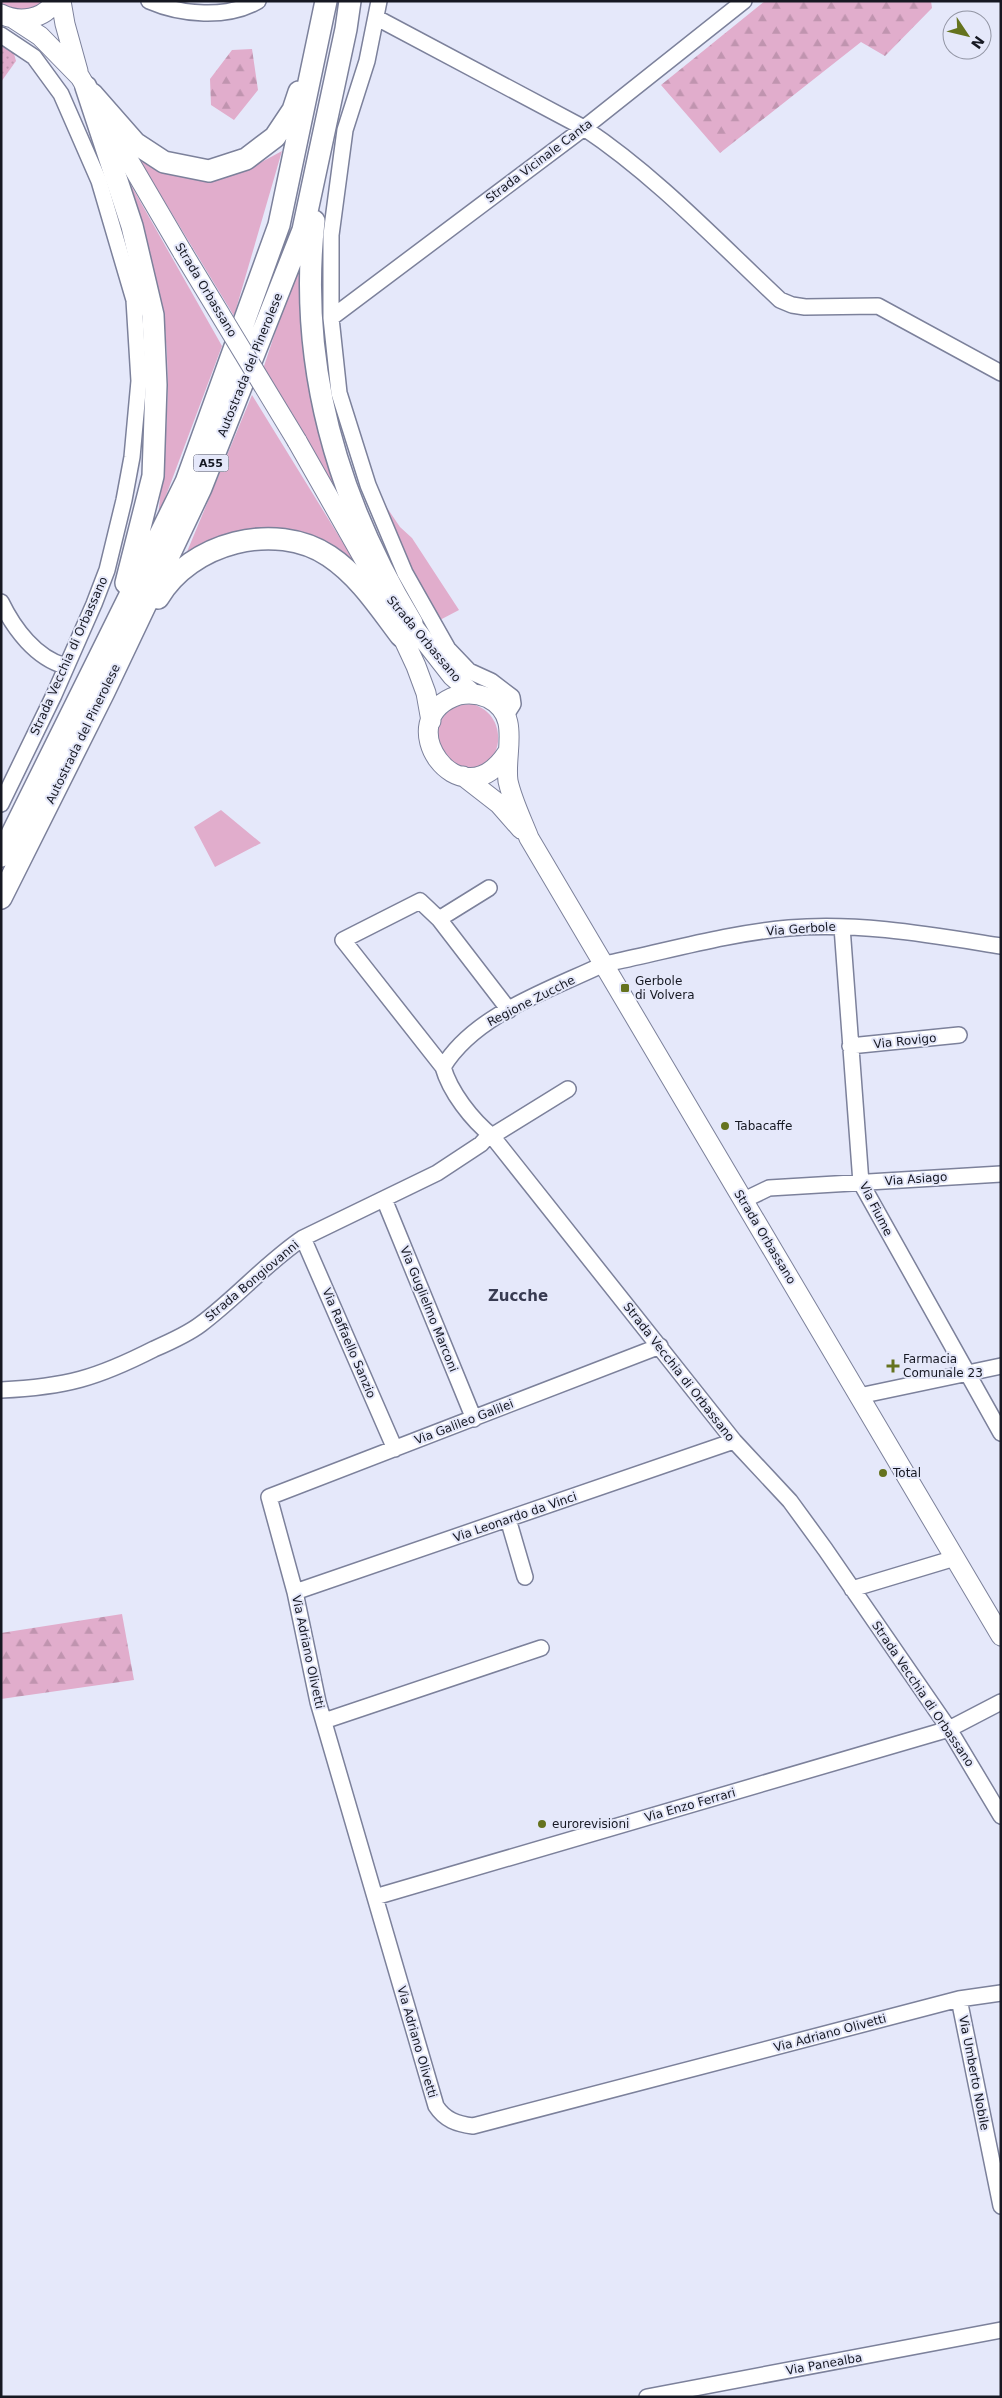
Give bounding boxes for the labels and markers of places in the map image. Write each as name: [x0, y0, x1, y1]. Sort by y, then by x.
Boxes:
place label: Gerbole di Volvera: [635, 974, 695, 1002]
marker: Gerbole di Volvera: [619, 982, 631, 994]
place label: Tabacaffe: [734, 1119, 792, 1133]
marker: Tabacaffe: [719, 1120, 731, 1132]
place label: Farmacia Comunale 23: [903, 1352, 983, 1380]
marker: Farmacia Comunale 23: [887, 1360, 899, 1372]
place label: Total: [892, 1466, 921, 1480]
marker: Total: [877, 1467, 889, 1479]
place label: eurorevisioni: [552, 1817, 629, 1831]
marker: eurorevisioni: [536, 1818, 548, 1830]

